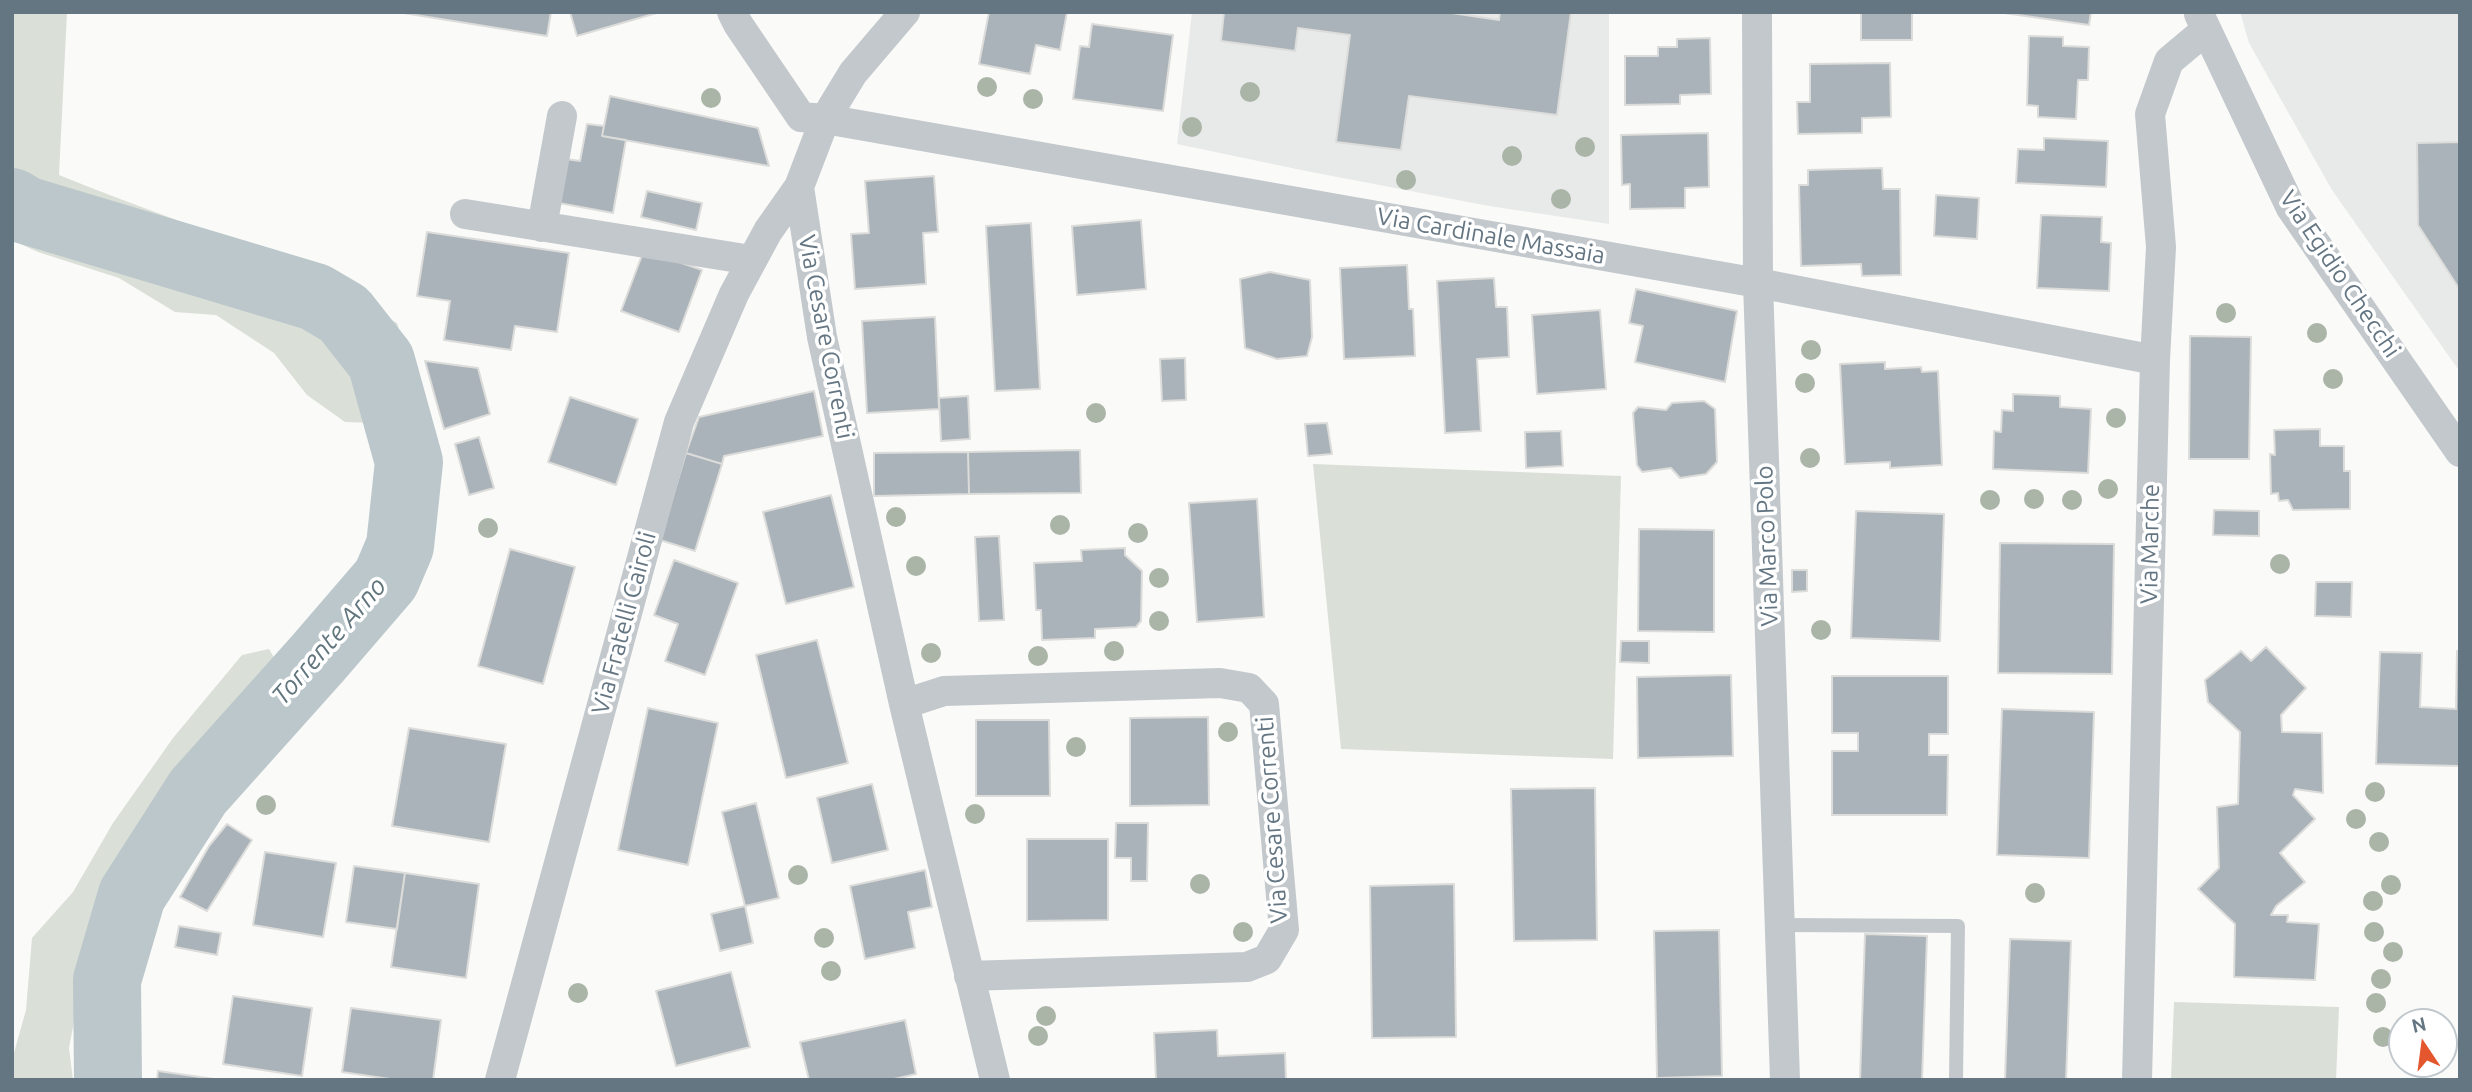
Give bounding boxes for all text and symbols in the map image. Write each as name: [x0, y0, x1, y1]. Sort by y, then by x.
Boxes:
street label: Via Egidio Checchi: [2273, 185, 2407, 363]
street label: Via Cardinale Massaia: [1375, 202, 1607, 270]
street label: Via Cesare Correnti: [792, 233, 860, 441]
street label: Via Marco Polo: [1750, 465, 1784, 627]
street label: Via Marche: [2135, 484, 2165, 604]
street label: Via Fratelli Cairoli: [586, 528, 662, 718]
water label: Torrente Arno: [265, 571, 393, 711]
street label: Via Cesare Correnti: [1250, 716, 1294, 924]
north arrow: [2388, 1008, 2458, 1078]
text: N: [2409, 1012, 2428, 1037]

